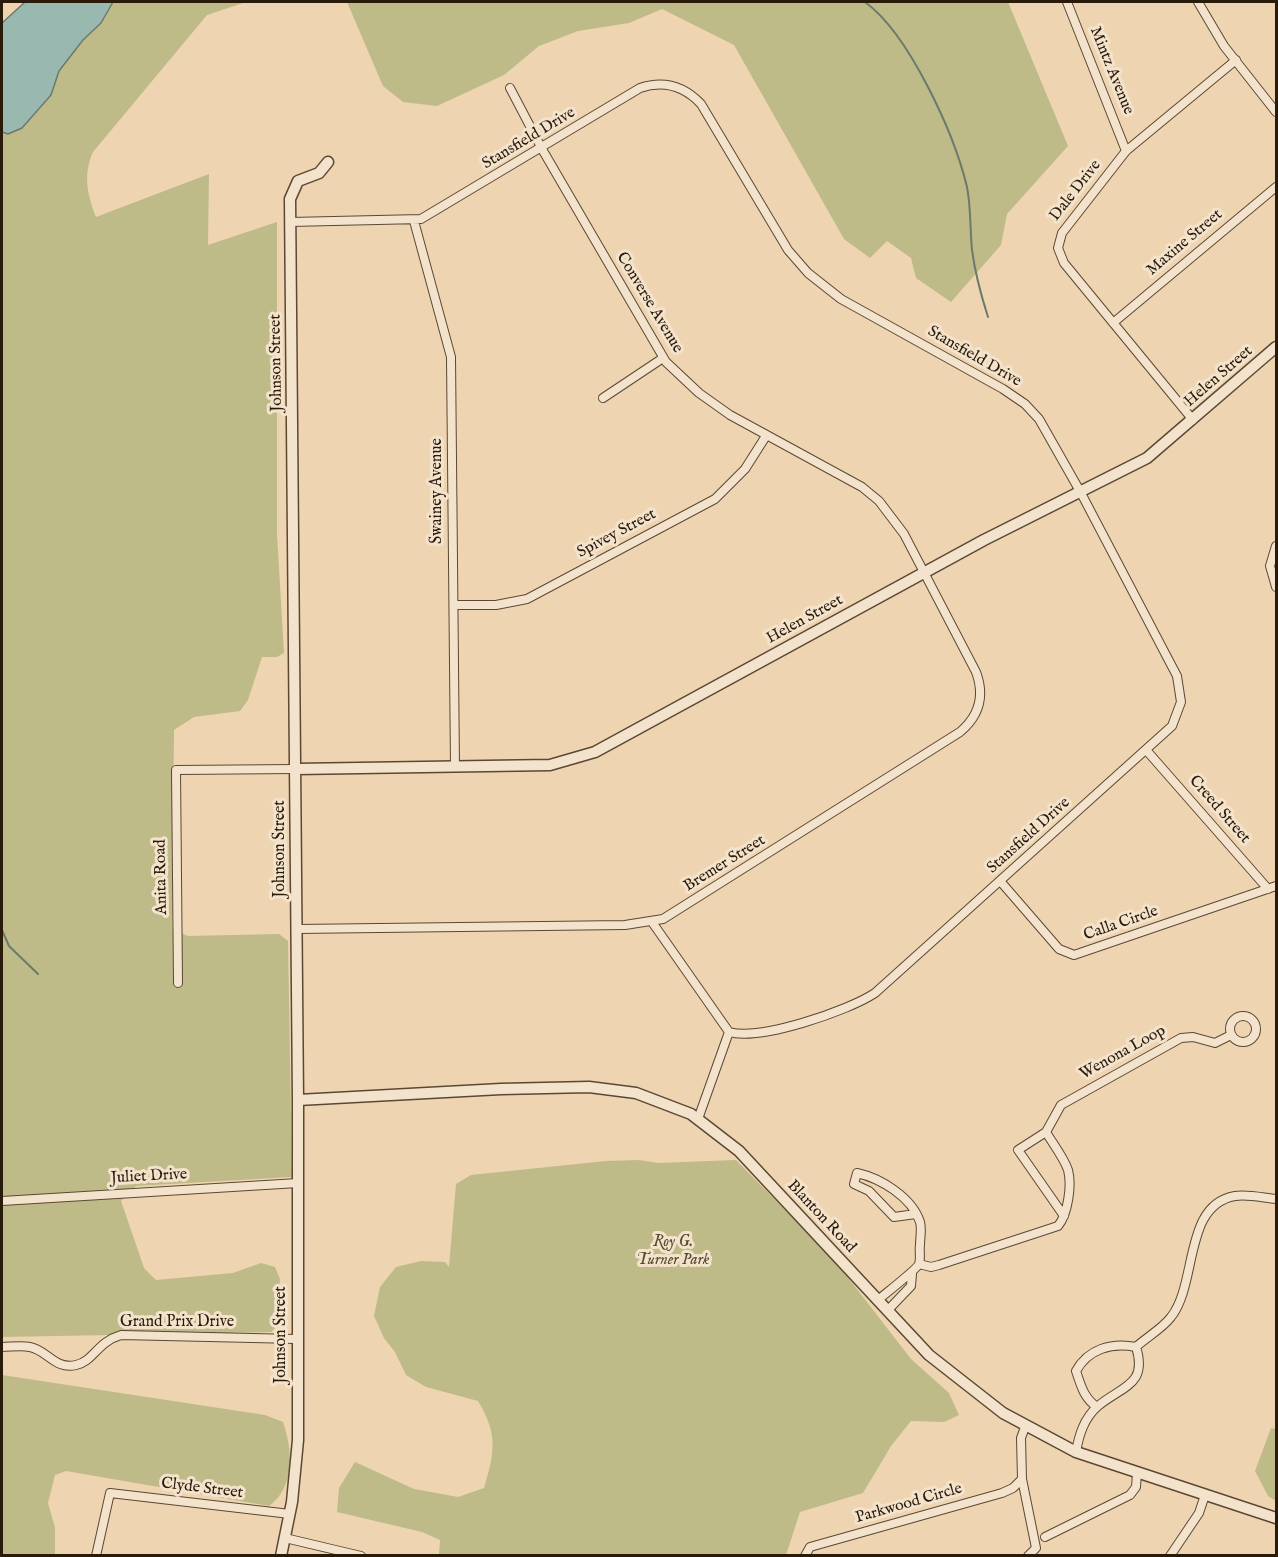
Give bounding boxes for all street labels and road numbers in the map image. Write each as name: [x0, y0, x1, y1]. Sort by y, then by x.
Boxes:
street label: Mintz Avenue: [1085, 24, 1137, 118]
street label: Stansfield Drive: [479, 104, 579, 174]
street label: Dale Drive: [1046, 157, 1106, 225]
street label: Maxine Street: [1143, 206, 1227, 280]
street label: Converse Avenue: [611, 249, 687, 357]
street label: Johnson Street: [267, 314, 287, 412]
street label: Stansfield Drive: [924, 322, 1024, 392]
street label: Helen Street: [1181, 342, 1257, 412]
street label: Swainey Avenue: [428, 438, 448, 544]
street label: Spivey Street: [574, 505, 660, 563]
street label: Helen Street: [763, 591, 847, 649]
street label: Creed Street: [1184, 772, 1254, 848]
street label: Stansfield Drive: [984, 794, 1074, 878]
street label: Johnson Street: [271, 800, 291, 898]
street label: Bremer Street: [681, 831, 769, 897]
street label: Anita Road: [152, 839, 172, 915]
street label: Calla Circle: [1081, 902, 1161, 946]
street label: Wenona Loop: [1077, 1022, 1169, 1084]
street label: Juliet Drive: [110, 1165, 188, 1189]
street label: Blanton Road: [782, 1177, 860, 1257]
street label: Johnson Street: [272, 1286, 292, 1384]
street label: Grand Prix Drive: [120, 1313, 234, 1333]
street label: Clyde Street: [160, 1474, 244, 1504]
street label: Parkwood Circle: [853, 1480, 965, 1528]

